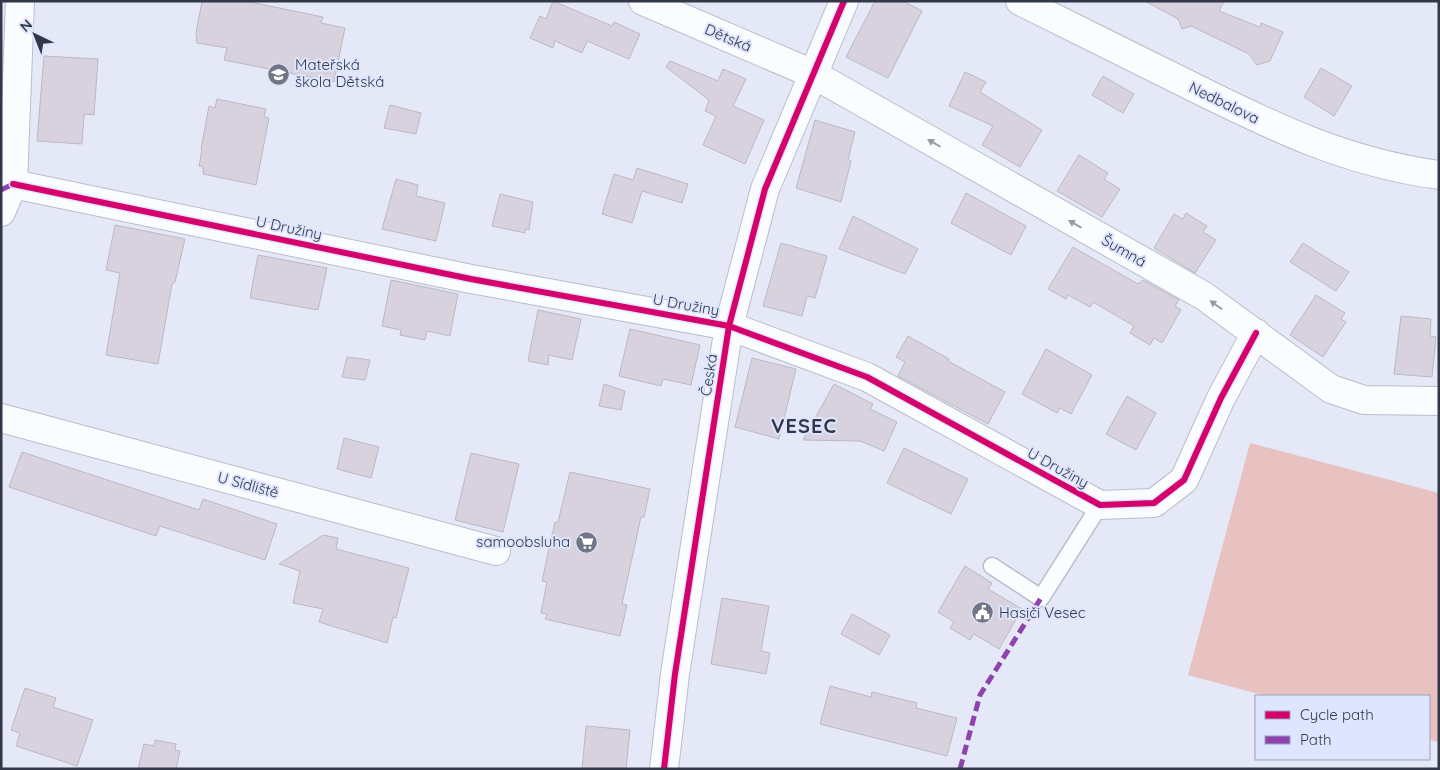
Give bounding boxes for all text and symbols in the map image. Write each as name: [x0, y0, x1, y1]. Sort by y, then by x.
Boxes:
north arrow: [10, 10, 60, 60]
text: N: [16, 15, 36, 36]
street label: Dětská: [702, 19, 754, 56]
place label: Mateřská škola Dětská: [295, 55, 384, 91]
school or university icon: Mateřská škola Dětská: [267, 62, 291, 86]
street label: Nedbalova: [1186, 77, 1263, 128]
one-way arrow: [928, 139, 941, 148]
street label: U Družiny: [254, 211, 324, 244]
one-way arrow: [1069, 219, 1082, 228]
street label: Šumná: [1099, 230, 1150, 271]
street label: U Družiny: [651, 289, 721, 320]
one-way arrow: [1209, 300, 1223, 310]
street label: Česká: [696, 353, 721, 397]
district label: VESEC: [771, 413, 837, 438]
street label: U Družiny: [1024, 443, 1092, 492]
street label: U Sídliště: [215, 467, 281, 502]
supermarket icon: samoobsluha: [574, 530, 598, 554]
place label: samoobsluha: [476, 532, 570, 551]
public building icon: Hasiči Vesec: [971, 601, 995, 625]
place label: Hasiči Vesec: [999, 603, 1086, 622]
legend: [1255, 695, 1430, 760]
text: Cycle path: [1300, 705, 1374, 724]
text: Path: [1300, 730, 1332, 749]

